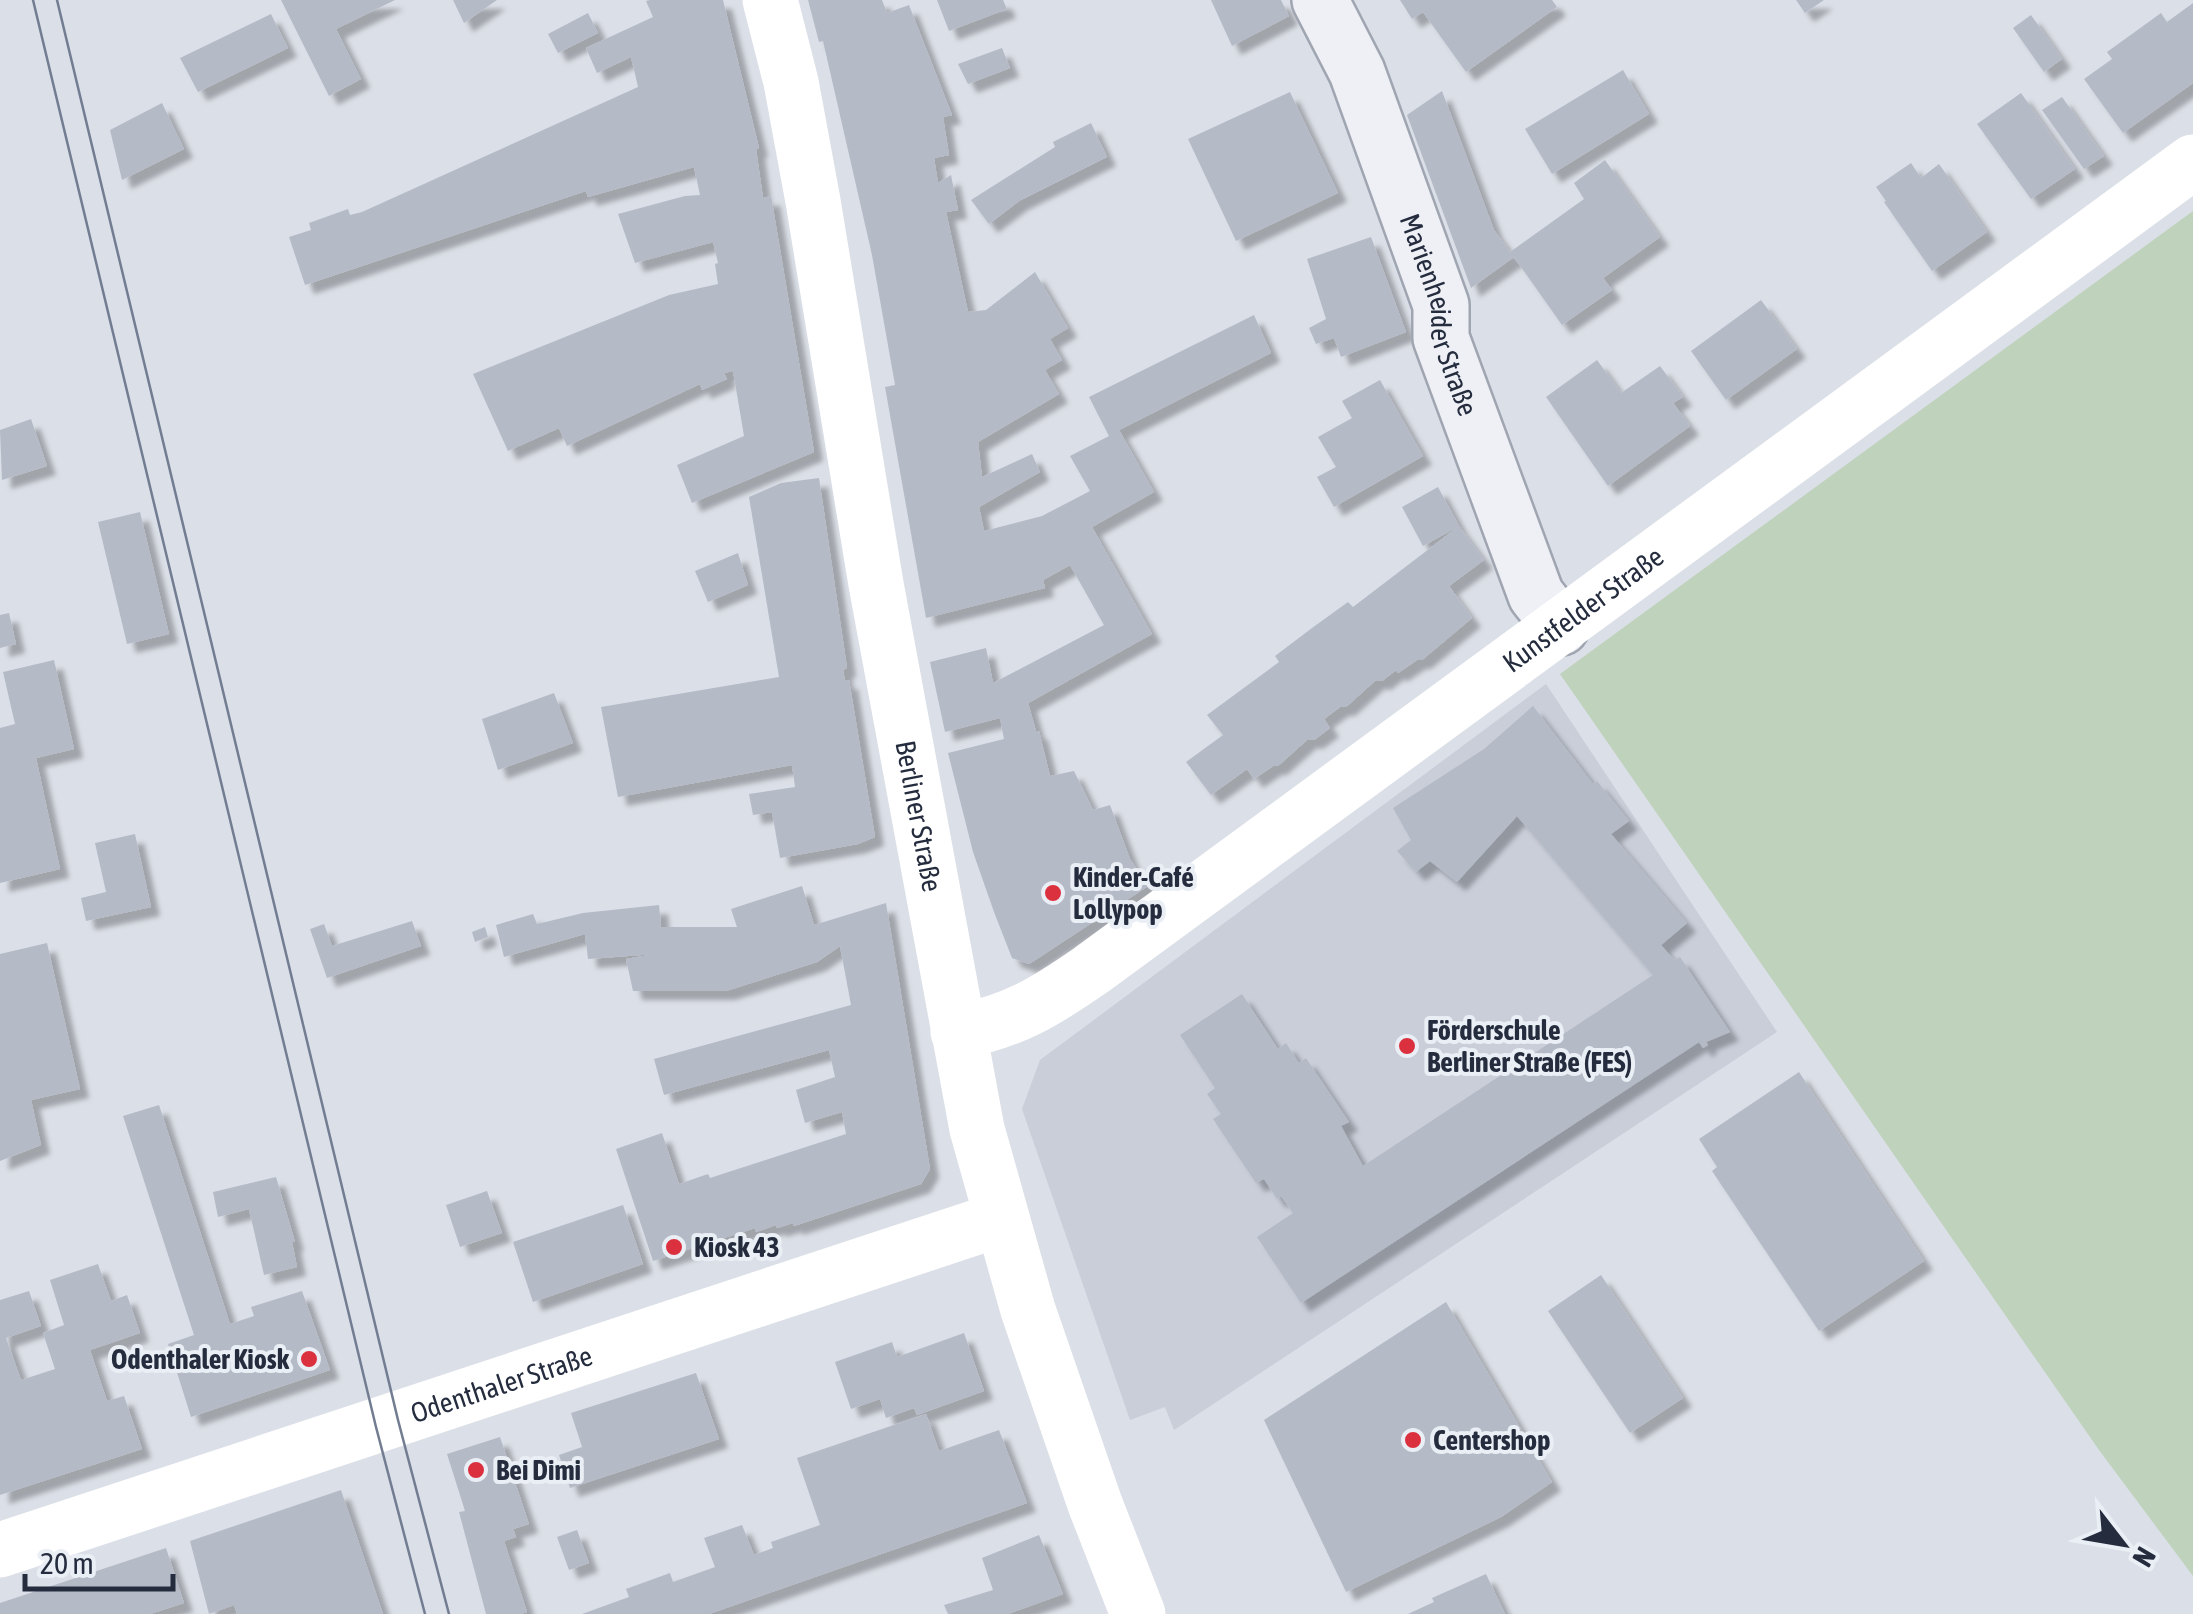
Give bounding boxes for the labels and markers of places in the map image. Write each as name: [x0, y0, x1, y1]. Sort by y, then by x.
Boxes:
place label: Kinder-Café Lollypop: [1073, 861, 1194, 925]
marker: Kinder-Café Lollypop: [1042, 882, 1064, 904]
place label: Förderschule Berliner Straße (FES): [1427, 1014, 1632, 1078]
marker: Förderschule Berliner Straße (FES): [1396, 1035, 1418, 1057]
place label: Kiosk 43: [694, 1231, 780, 1263]
marker: Kiosk 43: [663, 1236, 685, 1258]
place label: Odenthaler Kiosk: [111, 1343, 290, 1375]
marker: Odenthaler Kiosk: [298, 1348, 320, 1370]
place label: Centershop: [1433, 1424, 1551, 1456]
marker: Centershop: [1402, 1429, 1424, 1451]
place label: Bei Dimi: [496, 1454, 581, 1486]
marker: Bei Dimi: [465, 1459, 487, 1481]

